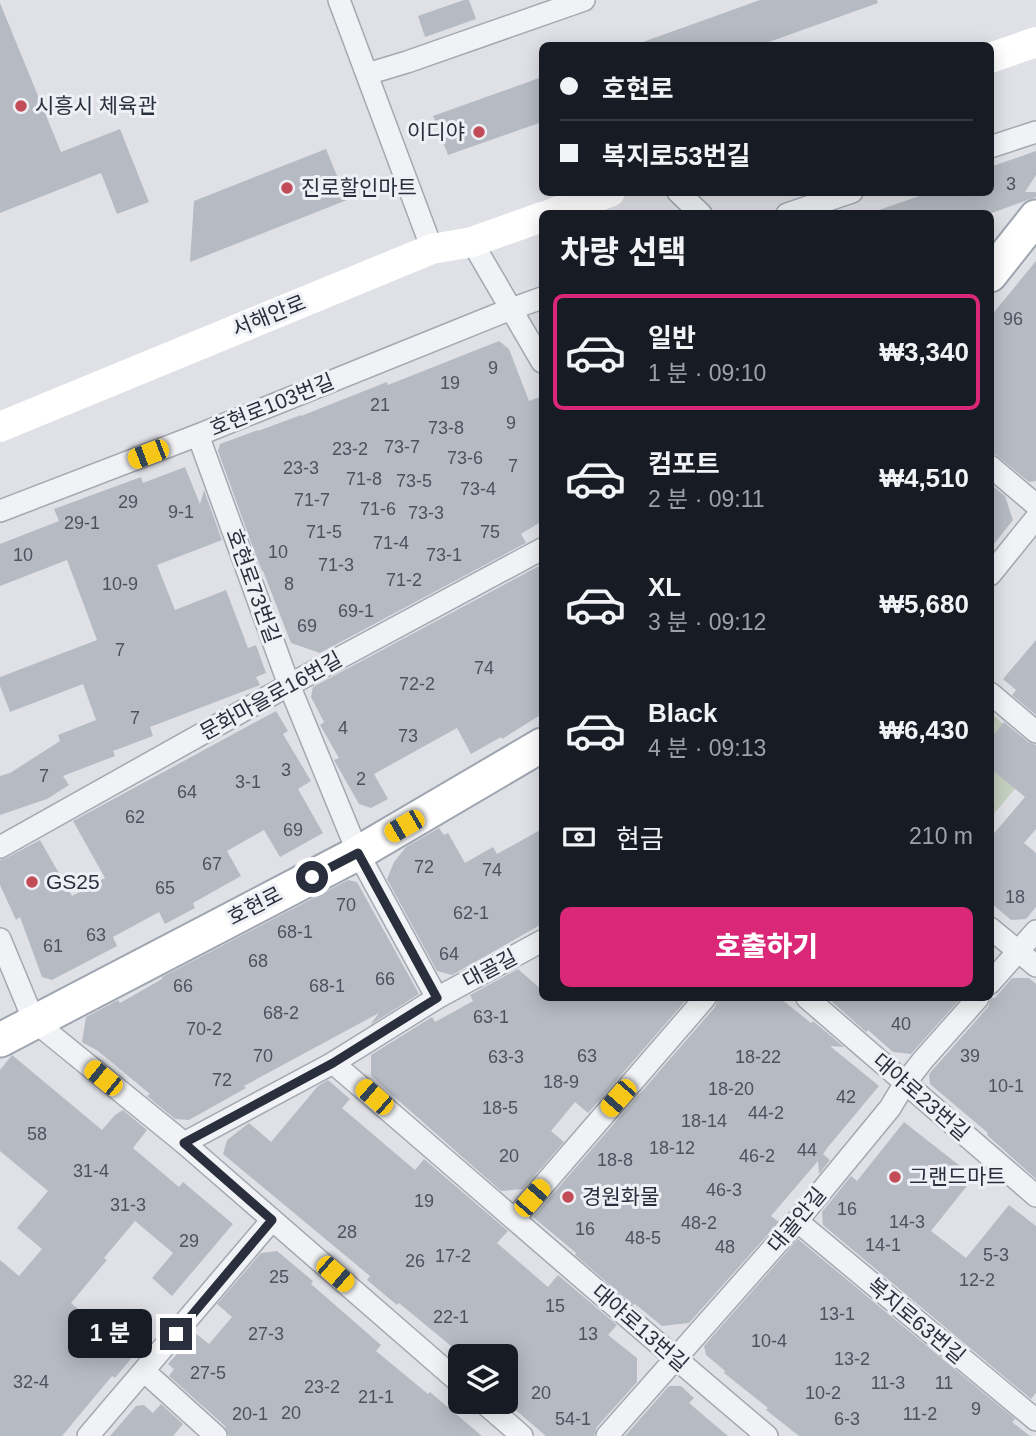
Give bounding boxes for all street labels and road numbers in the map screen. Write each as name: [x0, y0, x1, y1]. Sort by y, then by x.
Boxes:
street label: 서해안로: [229, 290, 309, 341]
street label: 호현로103번길: [206, 369, 337, 440]
street label: 호현로73번길: [222, 526, 285, 646]
street label: 문화마을로16번길: [196, 647, 346, 744]
street label: 호현로: [224, 882, 286, 929]
street label: 대골길: [459, 945, 521, 992]
street label: 대야로23번길: [869, 1049, 974, 1145]
street label: 대골안길: [763, 1183, 830, 1257]
street label: 복지로63번길: [863, 1273, 970, 1368]
street label: 대야로13번길: [586, 1279, 694, 1377]

